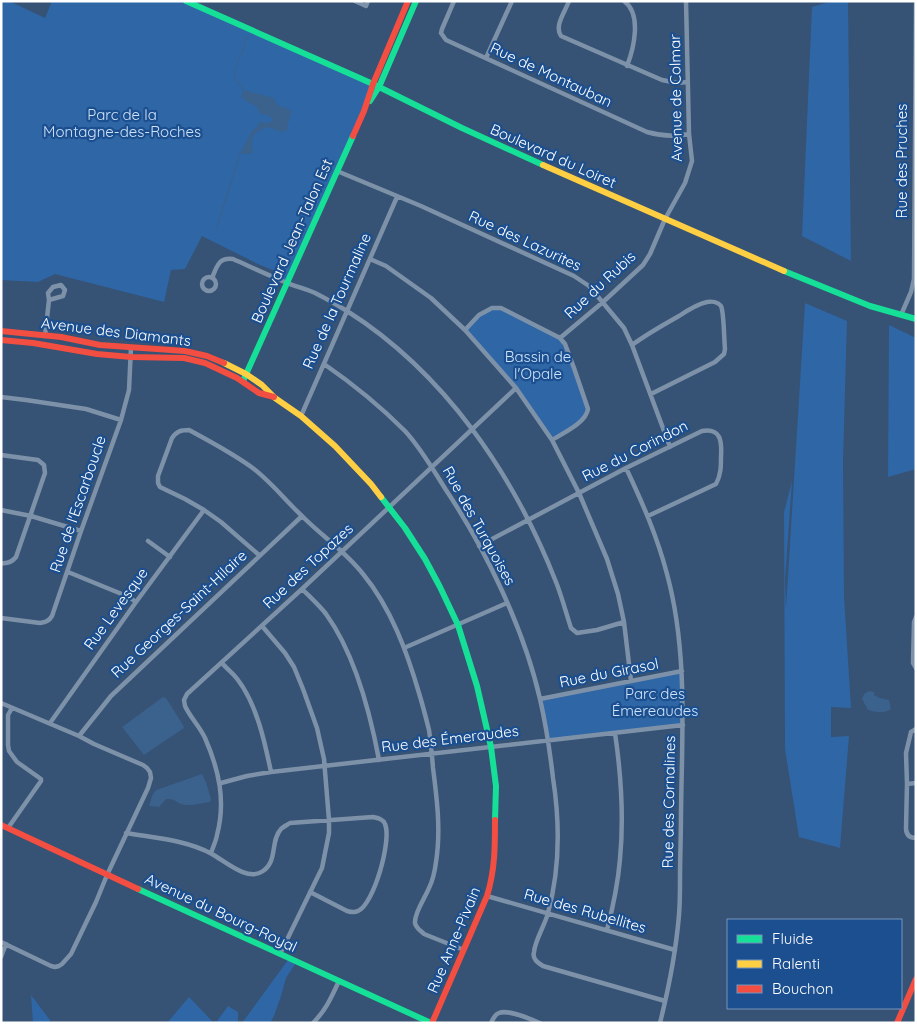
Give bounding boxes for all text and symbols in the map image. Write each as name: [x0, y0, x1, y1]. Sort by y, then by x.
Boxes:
street label: Avenue de Colmar: [665, 34, 686, 162]
street label: Rue de Montauban: [487, 38, 615, 111]
street label: Rue des Pruches: [892, 104, 911, 218]
park label: Parc de la Montagne-des-Roches: [43, 105, 201, 141]
street label: Boulevard du Loiret: [487, 119, 619, 192]
street label: Boulevard Jean-Talon Est: [247, 156, 336, 326]
street label: Rue des Lazurites: [466, 206, 585, 275]
street label: Rue de la Tourmaline: [298, 230, 375, 372]
street label: Rue du Rubis: [560, 247, 639, 323]
street label: Avenue des Diamants: [40, 313, 192, 350]
park label: Bassin de l'Opale: [505, 347, 571, 383]
street label: Rue du Corindon: [579, 416, 691, 485]
street label: Rue de l'Escarboucle: [45, 433, 110, 575]
street label: Rue des Turquoises: [439, 463, 520, 589]
street label: Rue des Topazes: [258, 519, 357, 612]
street label: Rue Georges-Saint-Hilaire: [107, 546, 251, 682]
street label: Rue Levesque: [79, 564, 152, 653]
street label: Rue du Girasol: [558, 654, 660, 691]
park label: Parc des Émereaudes: [612, 684, 698, 720]
street label: Rue des Émeraudes: [380, 721, 520, 756]
street label: Rue des Cornalines: [658, 735, 679, 869]
street label: Avenue du Bourg-Royal: [142, 869, 300, 956]
street label: Rue Anne-Pivain: [423, 884, 484, 996]
street label: Rue des Rubellites: [522, 884, 648, 937]
legend: [727, 919, 902, 1009]
text: Fluide: [772, 929, 813, 948]
text: Ralenti: [772, 954, 820, 973]
text: Bouchon: [772, 979, 833, 998]

